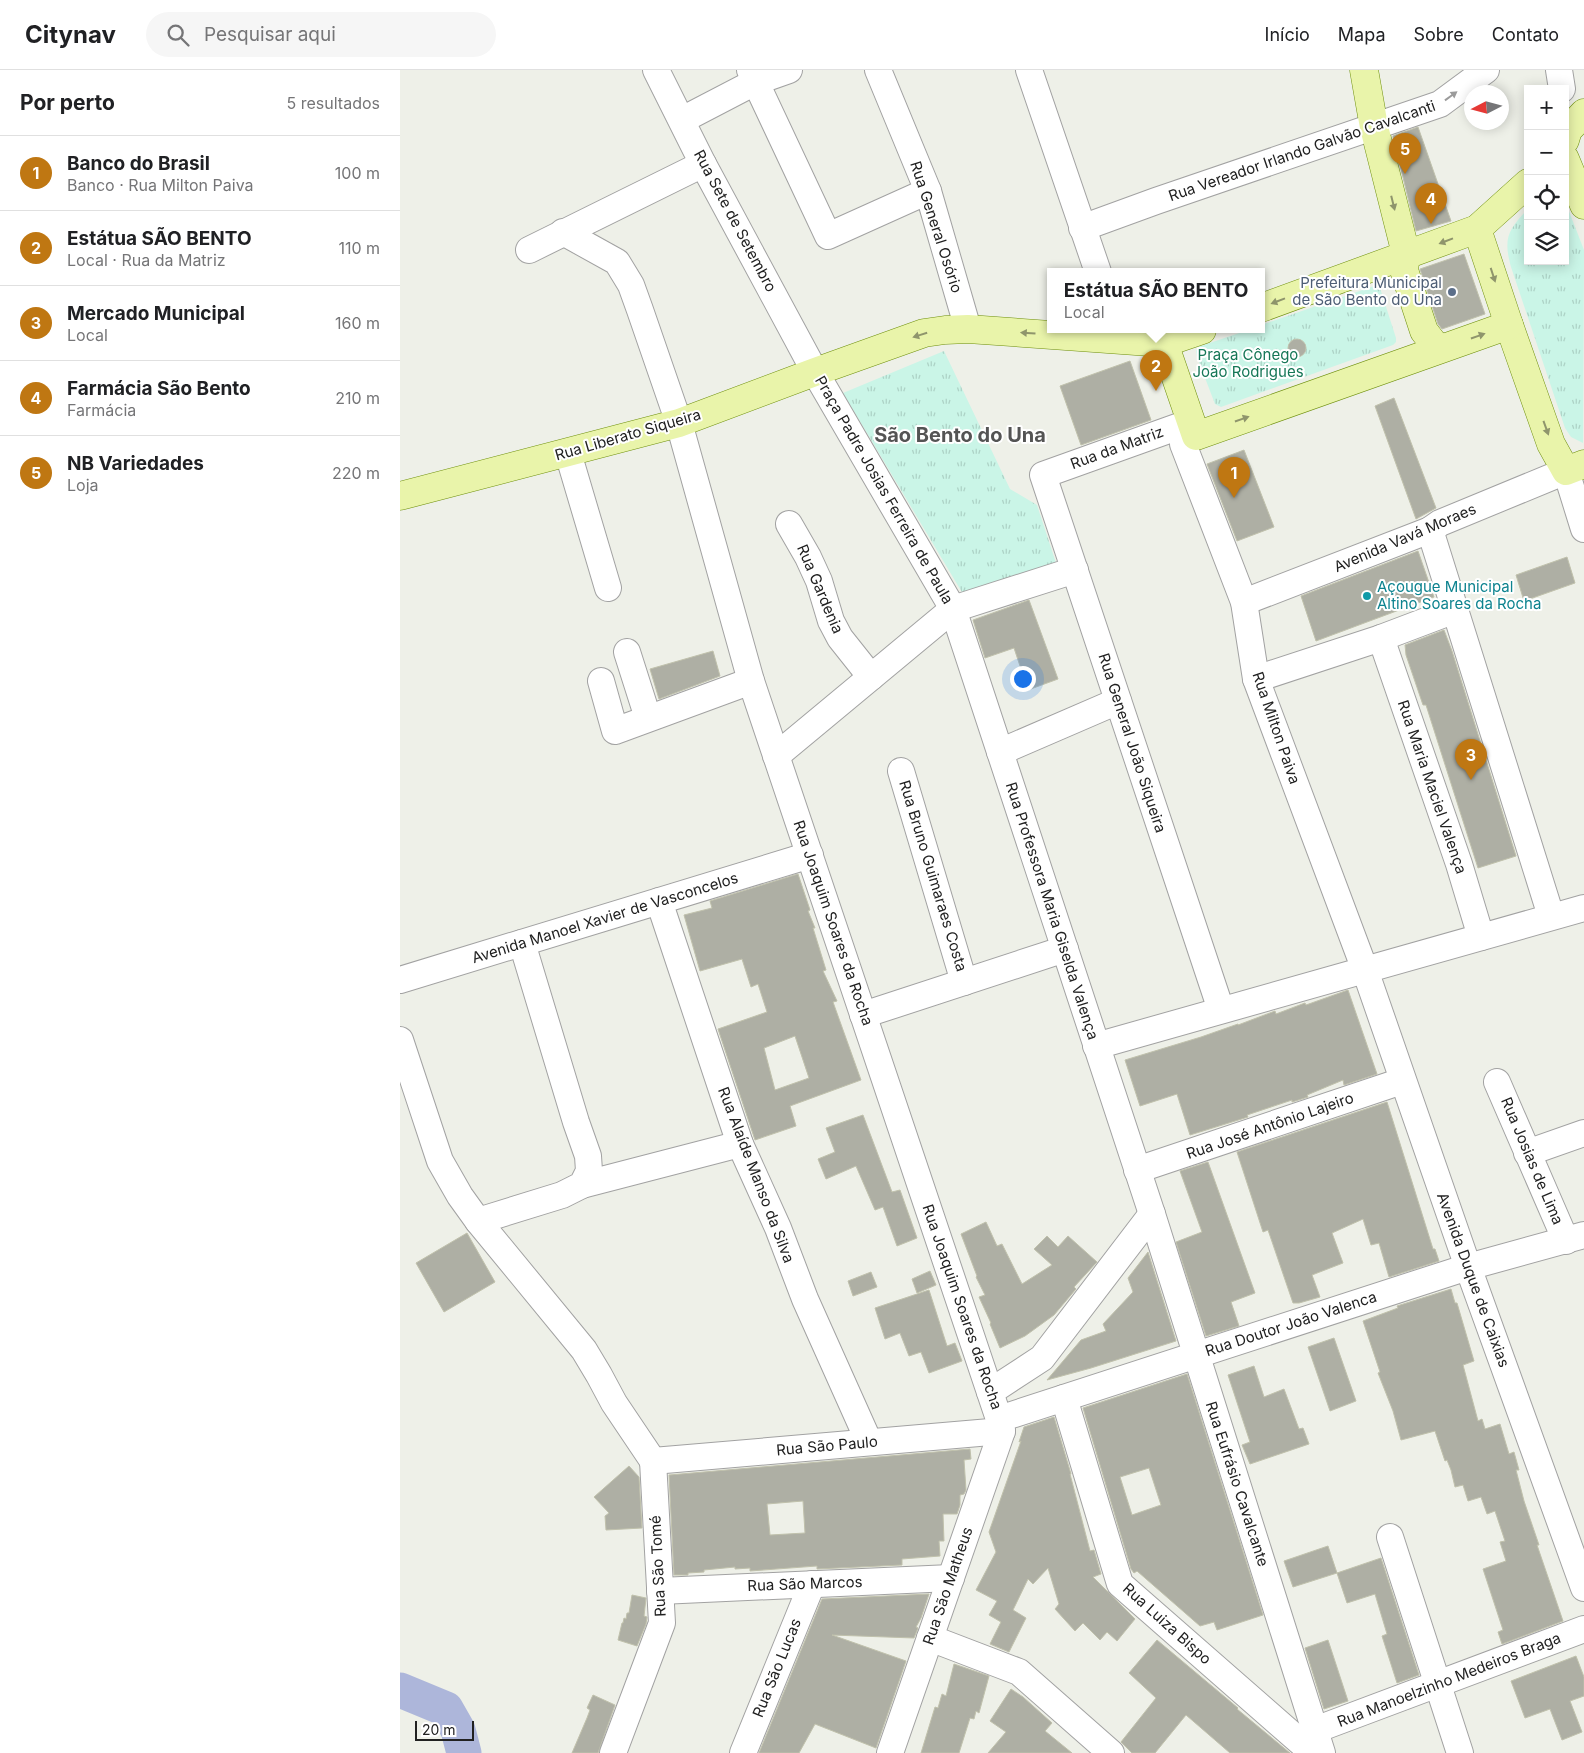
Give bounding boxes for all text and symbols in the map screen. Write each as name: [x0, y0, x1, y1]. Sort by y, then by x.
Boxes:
search box: [146, 12, 496, 57]
text: Citynav: [25, 20, 116, 49]
icon: search: [164, 21, 192, 49]
text: Pesquisar aqui: [204, 23, 336, 46]
text: Início: [1265, 24, 1310, 45]
text: Mapa: [1338, 24, 1385, 45]
text: Sobre: [1413, 24, 1464, 45]
text: Contato: [1492, 24, 1559, 45]
north arrow: [1464, 85, 1509, 130]
map controls: [1524, 85, 1569, 265]
button: +: [1524, 85, 1569, 130]
text: Por perto: [20, 90, 115, 115]
one-way arrow: [1444, 91, 1458, 101]
text: 5 resultados: [287, 93, 380, 113]
street label: Rua Vereador Irlando Galvão Cavalcanti: [1166, 96, 1438, 205]
button: −: [1524, 130, 1569, 175]
pin: 5: [1389, 133, 1421, 174]
street label: Rua Sete de Setembro: [690, 147, 781, 295]
text: Banco do Brasil: [67, 152, 210, 175]
street label: Rua General Osório: [906, 159, 967, 295]
text: 1: [33, 163, 39, 183]
text: 100 m: [335, 163, 380, 183]
text: Banco · Rua Milton Paiva: [67, 175, 254, 195]
button: locate: [1524, 175, 1569, 220]
pin: 4: [1415, 183, 1447, 224]
one-way arrow: [1389, 196, 1397, 211]
button: layers: [1524, 220, 1569, 265]
text: Estátua SÃO BENTO: [67, 227, 252, 250]
one-way arrow: [1439, 237, 1453, 245]
text: 2: [31, 238, 41, 258]
text: 110 m: [338, 238, 380, 258]
text: Local · Rua da Matriz: [67, 250, 226, 270]
popup: [1047, 268, 1265, 333]
one-way arrow: [1489, 268, 1497, 283]
place label: Prefeitura Municipal de São Bento do Una: [1292, 273, 1442, 309]
text: Estátua SÃO BENTO: [1064, 279, 1248, 302]
marker: Prefeitura Municipal de São Bento do Una: [1446, 286, 1458, 298]
one-way arrow: [1270, 297, 1285, 305]
text: Mercado Municipal: [67, 302, 245, 325]
text: Local: [1064, 302, 1105, 322]
text: 3: [31, 313, 41, 333]
text: 160 m: [335, 313, 380, 333]
text: Local: [67, 325, 108, 345]
one-way arrow: [1020, 329, 1036, 337]
one-way arrow: [912, 331, 927, 339]
one-way arrow: [1470, 332, 1485, 339]
park label: Praça Cônego João Rodrigues: [1192, 345, 1304, 381]
pin: 2: [1140, 350, 1172, 391]
street label: Praça Padre Josias Ferreira de Paula: [811, 372, 958, 607]
text: Farmácia São Bento: [67, 377, 251, 400]
text: 4: [31, 388, 41, 408]
text: 210 m: [335, 388, 380, 408]
text: Farmácia: [67, 400, 136, 420]
street label: Rua Liberato Siqueira: [553, 405, 703, 464]
one-way arrow: [1234, 415, 1249, 422]
one-way arrow: [1543, 421, 1550, 436]
street label: Rua da Matriz: [1068, 422, 1166, 473]
district label: São Bento do Una: [874, 423, 1046, 447]
text: NB Variedades: [67, 452, 204, 475]
pin: 1: [1218, 457, 1250, 498]
text: 5: [31, 463, 41, 483]
text: 220 m: [332, 463, 380, 483]
text: Loja: [67, 475, 99, 495]
street label: Avenida Vavá Moraes: [1331, 499, 1479, 576]
street label: Rua Gardenia: [793, 541, 848, 636]
place label: Açougue Municipal Altino Soares da Rocha: [1377, 577, 1541, 613]
marker: Açougue Municipal Altino Soares da Rocha: [1361, 590, 1373, 602]
street label: Rua General João Siqueira: [1094, 651, 1171, 835]
your location: [1010, 666, 1036, 692]
street label: Rua Milton Paiva: [1248, 669, 1305, 786]
street label: Rua Maria Maciel Valença: [1394, 697, 1471, 876]
pin: 3: [1455, 739, 1487, 780]
street label: Rua Bruno Guimaraes Costa: [895, 778, 972, 974]
street label: Rua Professora Maria Giselda Valença: [1002, 780, 1103, 1042]
street label: Rua Joaquim Soares da Rocha: [789, 818, 878, 1028]
street label: Avenida Manoel Xavier de Vasconcelos: [469, 868, 740, 967]
street label: Rua Alaíde Manso da Silva: [714, 1084, 799, 1265]
street label: Rua José Antônio Lajeiro: [1184, 1088, 1356, 1163]
street label: Rua Josias de Lima: [1497, 1094, 1568, 1227]
street label: Avenida Duque de Caixias: [1433, 1190, 1514, 1370]
street label: Rua Joaquim Soares da Rocha: [918, 1202, 1007, 1412]
street label: Rua Doutor João Valenca: [1203, 1287, 1379, 1360]
street label: Rua Eufrásio Cavalcante: [1202, 1399, 1273, 1569]
street label: Rua São Paulo: [775, 1432, 879, 1459]
street label: Rua São Tomé: [645, 1515, 670, 1617]
street label: Rua São Matheus: [918, 1524, 977, 1647]
street label: Rua São Marcos: [747, 1572, 863, 1595]
street label: Rua Luiza Bispo: [1119, 1579, 1216, 1668]
street label: Rua São Lucas: [748, 1616, 805, 1720]
street label: Rua Manoelzinho Medeiros Braga: [1334, 1628, 1563, 1731]
scale bar: [415, 1718, 474, 1741]
text: 20 m: [422, 1721, 456, 1738]

